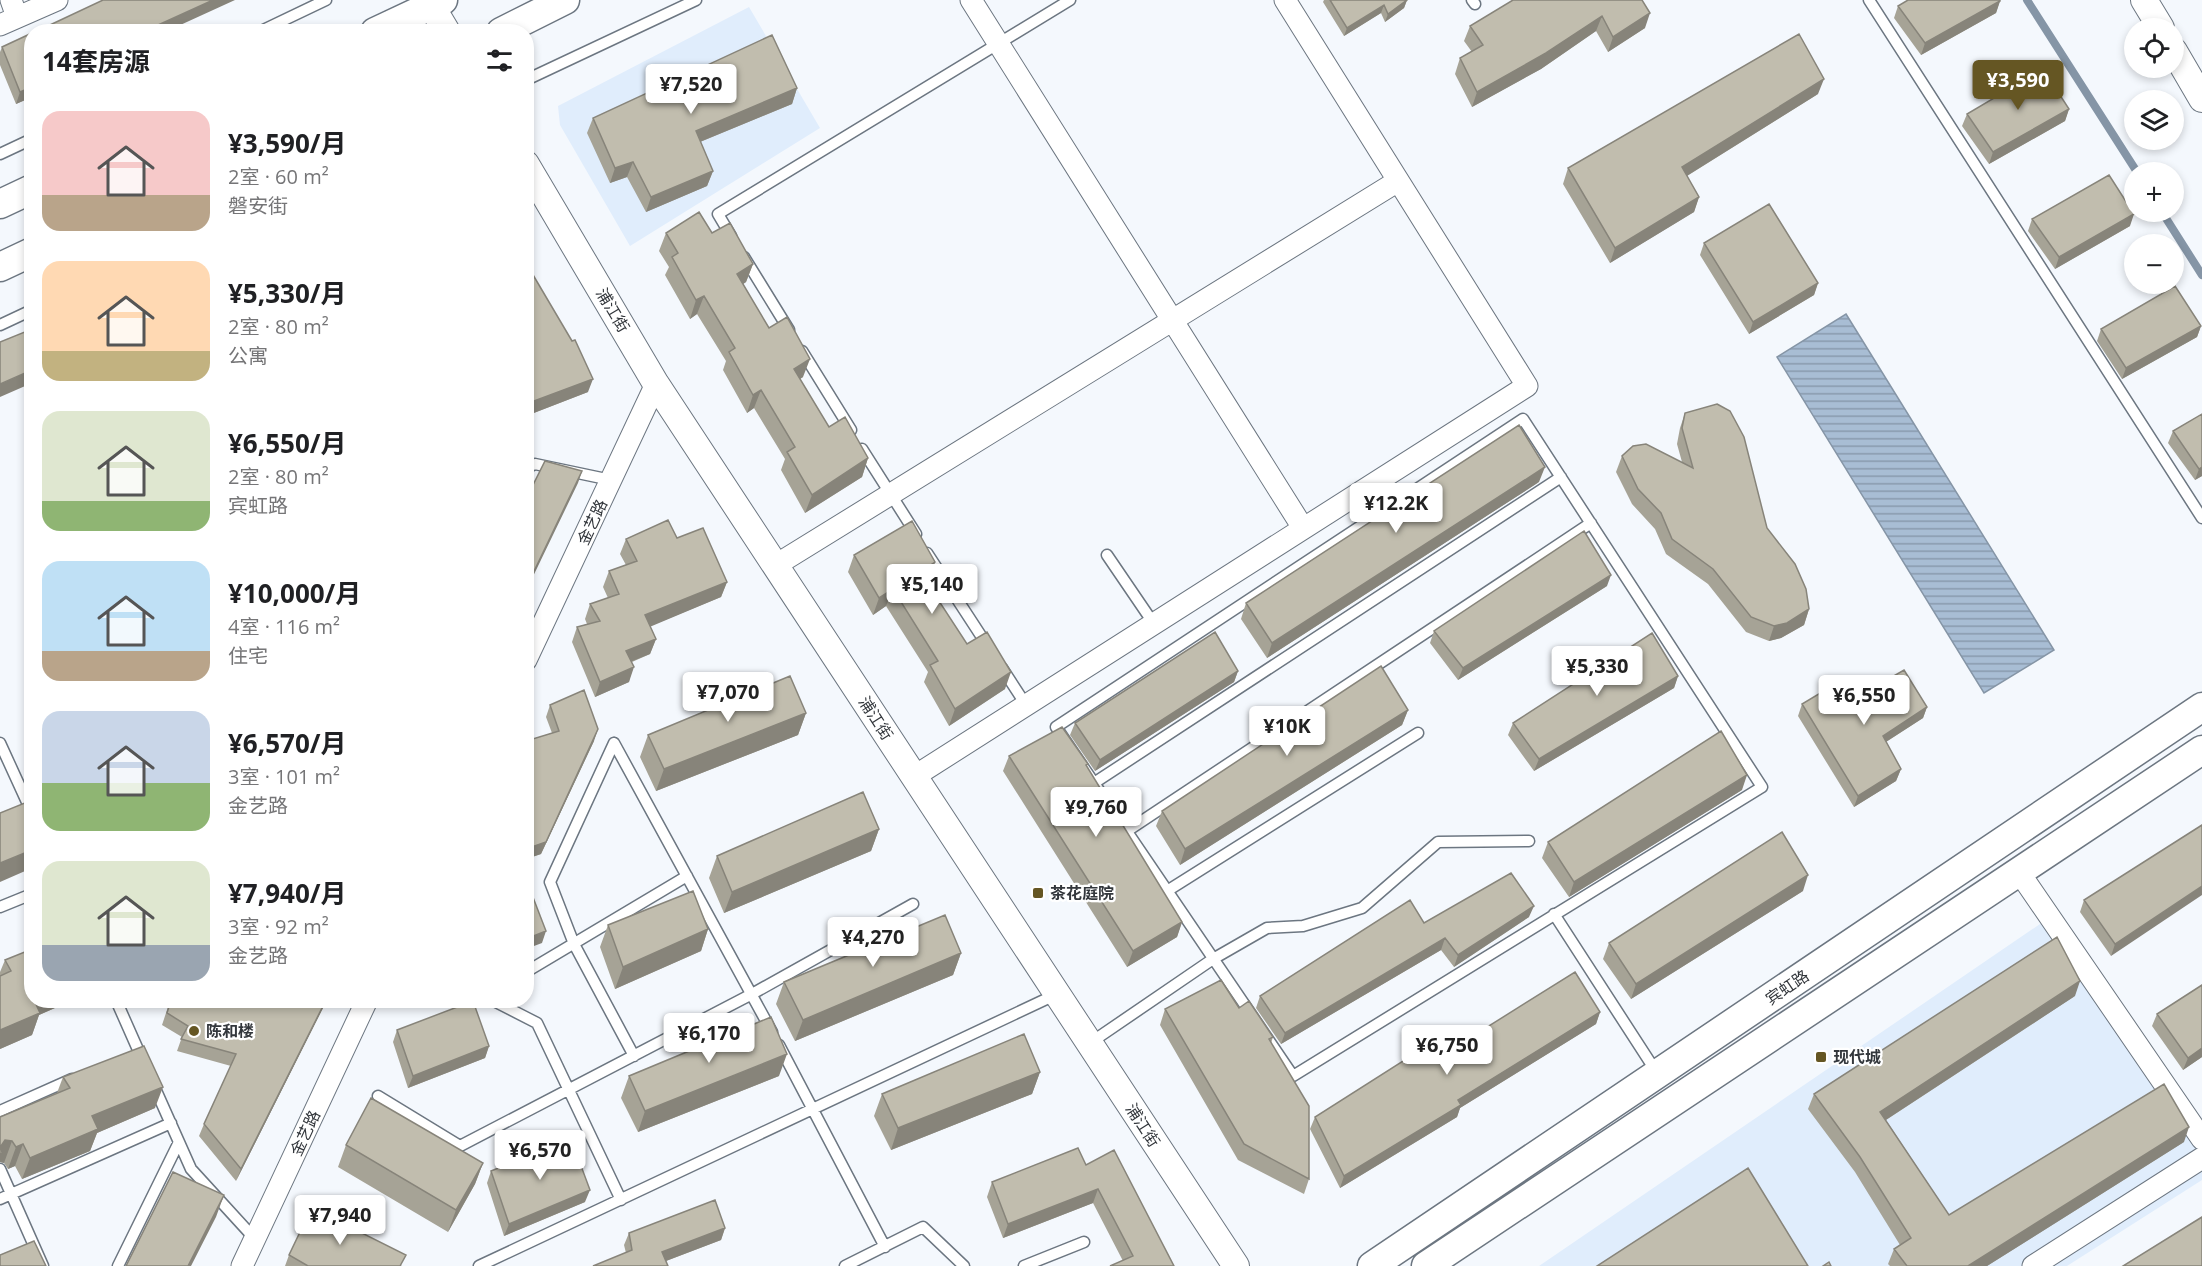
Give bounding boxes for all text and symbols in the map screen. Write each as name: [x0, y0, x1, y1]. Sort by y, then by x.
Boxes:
map controls: [2124, 18, 2184, 294]
button: locate: [2124, 18, 2184, 78]
text: 14套房源: [42, 43, 150, 79]
icon: filters: [483, 44, 516, 77]
pin: ¥3,590: [1969, 60, 2067, 111]
pin: ¥7,520: [642, 64, 740, 115]
text: ¥3,590: [1987, 66, 2049, 93]
text: ¥7,520: [660, 70, 722, 97]
button: layers: [2124, 90, 2184, 150]
text: ¥3,590/月: [228, 125, 347, 161]
icon: home: [90, 135, 162, 207]
button: +: [2124, 162, 2184, 222]
text: 2室 · 60 m²: [228, 163, 329, 190]
text: 磐安街: [228, 192, 288, 219]
button: −: [2124, 234, 2184, 294]
text: ¥5,330/月: [228, 275, 347, 311]
street label: 浦江街: [591, 284, 635, 336]
icon: home: [90, 285, 162, 357]
text: 2室 · 80 m²: [228, 313, 329, 340]
text: 公寓: [228, 342, 268, 369]
text: ¥6,550/月: [228, 425, 347, 461]
icon: home: [90, 435, 162, 507]
text: 2室 · 80 m²: [228, 463, 329, 490]
pin: ¥12.2K: [1347, 483, 1445, 534]
text: ¥12.2K: [1364, 489, 1428, 516]
text: 宾虹路: [228, 492, 288, 519]
street label: 金艺路: [572, 496, 612, 548]
pin: ¥5,140: [883, 564, 981, 615]
text: ¥5,140: [901, 570, 963, 597]
text: ¥10,000/月: [228, 575, 361, 611]
icon: home: [90, 585, 162, 657]
text: 4室 · 116 m²: [228, 613, 340, 640]
text: 住宅: [228, 642, 268, 669]
pin: ¥5,330: [1548, 646, 1646, 697]
text: ¥5,330: [1566, 652, 1628, 679]
pin: ¥7,070: [679, 672, 777, 723]
pin: ¥6,550: [1815, 675, 1913, 726]
text: ¥7,070: [697, 678, 759, 705]
text: ¥6,550: [1833, 681, 1895, 708]
street label: 浦江街: [854, 692, 898, 744]
pin: ¥10K: [1251, 706, 1323, 757]
text: ¥10K: [1263, 712, 1311, 739]
text: ¥6,570/月: [228, 725, 347, 761]
icon: home: [90, 735, 162, 807]
text: 3室 · 101 m²: [228, 763, 340, 790]
pin: ¥9,760: [1047, 787, 1145, 838]
text: 金艺路: [228, 792, 288, 819]
text: ¥9,760: [1065, 793, 1127, 820]
text: ¥7,940/月: [228, 875, 347, 911]
place label: 茶花庭院: [1050, 882, 1114, 904]
icon: home: [90, 885, 162, 957]
marker: 茶花庭院: [1031, 886, 1045, 900]
text: 3室 · 92 m²: [228, 913, 329, 940]
pin: ¥4,270: [824, 917, 922, 968]
text: ¥4,270: [842, 923, 904, 950]
text: 金艺路: [228, 942, 288, 969]
street label: 宾虹路: [1761, 964, 1813, 1010]
pin: ¥6,170: [660, 1013, 758, 1064]
text: ¥6,170: [678, 1019, 740, 1046]
place label: 陈和楼: [206, 1020, 254, 1042]
marker: 陈和楼: [187, 1024, 201, 1038]
pin: ¥6,750: [1398, 1025, 1496, 1076]
text: ¥6,750: [1416, 1031, 1478, 1058]
place label: 现代城: [1833, 1046, 1881, 1068]
marker: 现代城: [1814, 1050, 1828, 1064]
street label: 浦江街: [1121, 1099, 1165, 1151]
street label: 金艺路: [285, 1107, 325, 1159]
pin: ¥6,570: [491, 1130, 589, 1181]
text: ¥6,570: [509, 1136, 571, 1163]
pin: ¥7,940: [291, 1195, 389, 1246]
text: ¥7,940: [309, 1201, 371, 1228]

